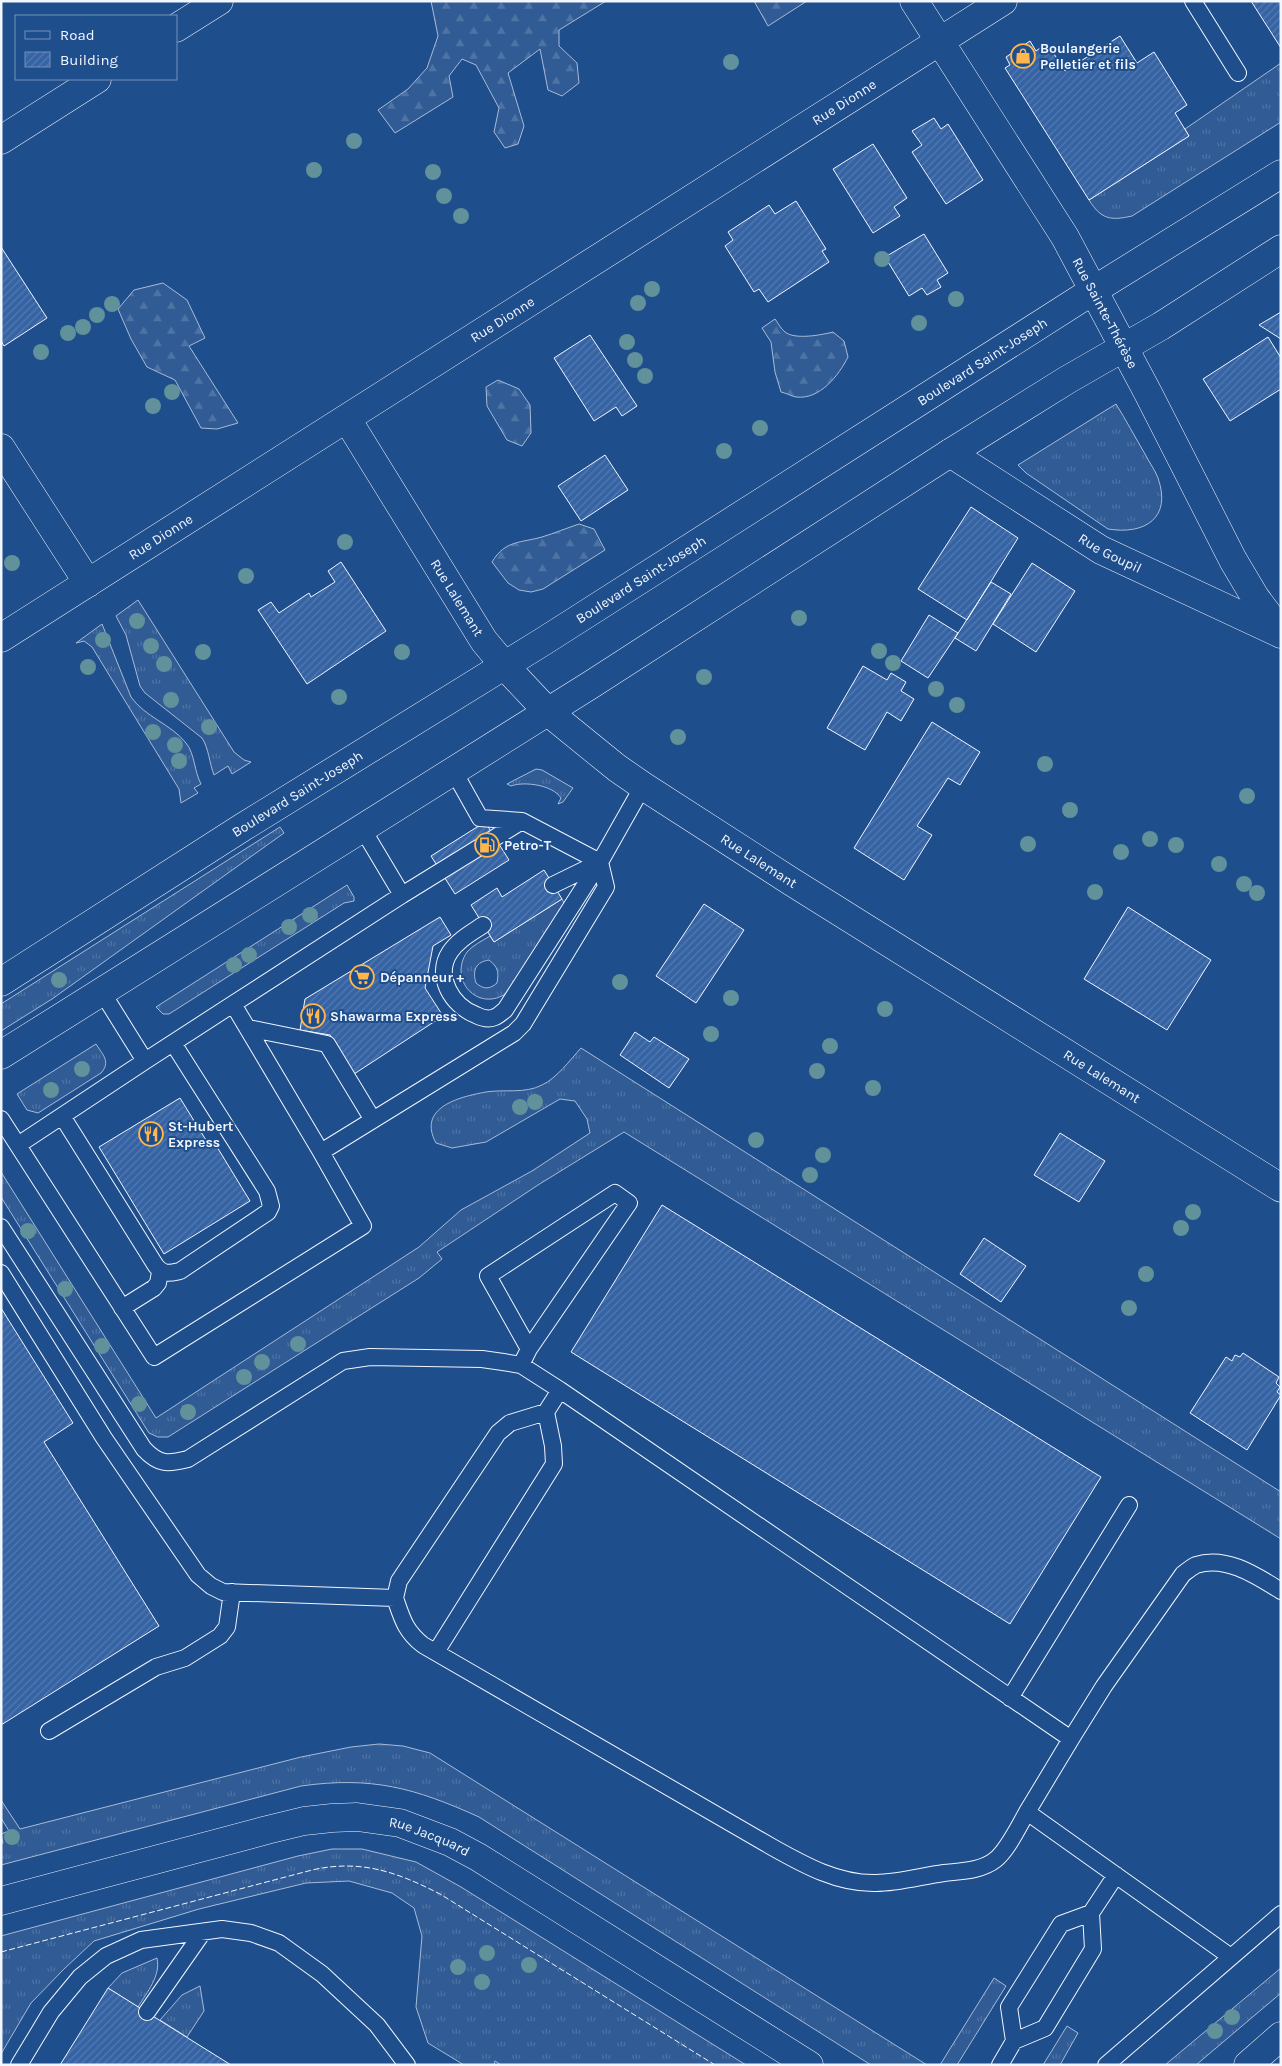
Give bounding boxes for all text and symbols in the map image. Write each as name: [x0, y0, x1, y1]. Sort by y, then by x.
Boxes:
legend: [15, 15, 178, 80]
text: Road: [60, 26, 95, 44]
place label: Boulangerie Pelletier et fils: [1040, 40, 1136, 73]
shop icon: Boulangerie Pelletier et fils: [1010, 43, 1036, 69]
text: Building: [60, 51, 118, 69]
street label: Rue Dionne: [809, 75, 879, 129]
street label: Rue Sainte-Thérèse: [1069, 254, 1142, 371]
street label: Rue Dionne: [467, 293, 538, 346]
street label: Boulevard Saint-Joseph: [914, 314, 1050, 409]
street label: Rue Dionne: [125, 510, 196, 563]
street label: Rue Goupil: [1075, 529, 1145, 576]
street label: Boulevard Saint-Joseph: [573, 531, 709, 627]
street label: Rue Lalemant: [427, 556, 488, 639]
street label: Boulevard Saint-Joseph: [228, 747, 366, 841]
street label: Rue Lalemant: [718, 830, 800, 892]
fuel station icon: Petro-T: [474, 832, 500, 858]
place label: Petro-T: [504, 837, 552, 854]
supermarket icon: Dépanneur +: [349, 964, 375, 990]
place label: Dépanneur +: [380, 969, 464, 986]
restaurant icon: Shawarma Express: [300, 1003, 326, 1029]
place label: Shawarma Express: [330, 1008, 457, 1025]
street label: Rue Lalemant: [1060, 1046, 1144, 1106]
place label: St-Hubert Express: [168, 1118, 234, 1151]
restaurant icon: St-Hubert Express: [138, 1121, 164, 1147]
street label: Rue Jacquard: [388, 1813, 473, 1860]

